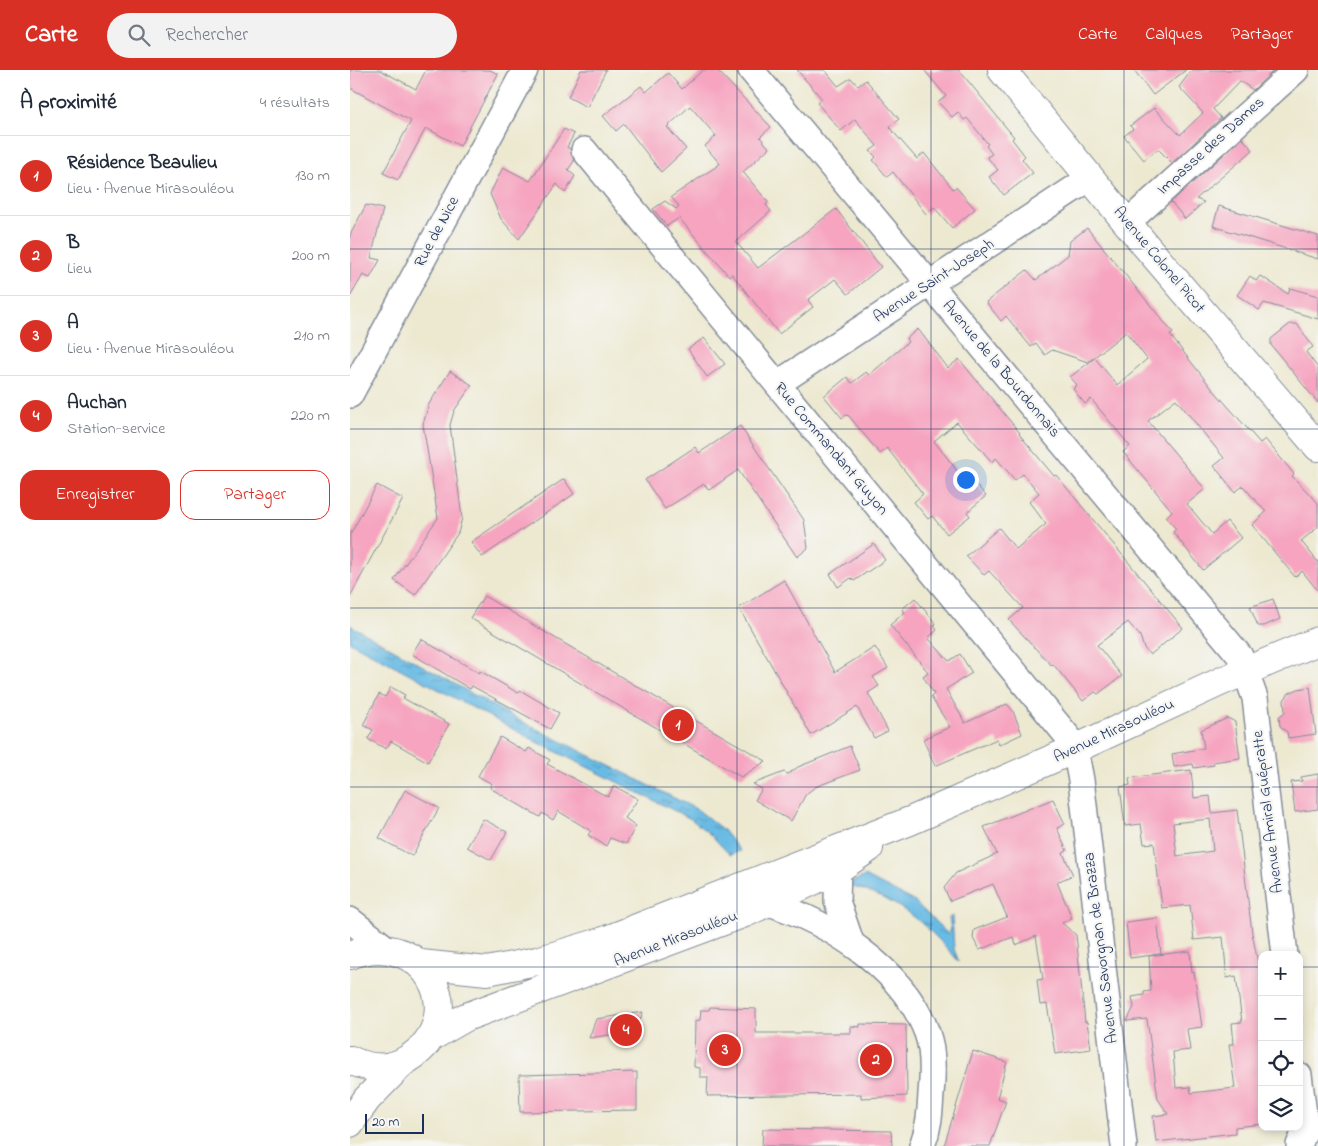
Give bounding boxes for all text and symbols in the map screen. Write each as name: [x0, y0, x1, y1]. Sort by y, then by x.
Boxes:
search box: [107, 13, 457, 58]
text: Carte: [25, 18, 77, 53]
icon: search: [125, 21, 153, 49]
text: Rechercher: [165, 22, 248, 49]
text: Carte: [1078, 22, 1117, 48]
text: Calques: [1145, 22, 1203, 48]
text: Partager: [1231, 22, 1293, 48]
text: À proximité: [20, 88, 117, 118]
text: 4 résultats: [260, 91, 330, 115]
street label: Impasse des Dames: [1152, 91, 1270, 201]
text: Résidence Beaulieu: [67, 150, 218, 177]
text: 1: [33, 164, 39, 188]
text: 130 m: [295, 164, 330, 188]
text: Lieu · Avenue Mirasouléou: [67, 177, 234, 201]
street label: Rue de Nice: [408, 192, 466, 272]
street label: Avenue Colonel Picot: [1107, 201, 1211, 319]
text: B: [67, 230, 80, 257]
street label: Avenue Saint-Joseph: [869, 233, 999, 329]
text: 2: [32, 244, 40, 268]
text: 200 m: [292, 244, 330, 268]
text: Lieu: [67, 257, 92, 281]
street label: Avenue de la Bourdonnais: [936, 295, 1066, 443]
text: A: [67, 310, 79, 337]
text: 3: [33, 324, 39, 348]
text: 210 m: [294, 324, 330, 348]
text: Lieu · Avenue Mirasouléou: [67, 337, 234, 361]
street label: Rue Commandant Guyon: [768, 377, 894, 521]
text: Auchan: [67, 390, 127, 417]
text: 4: [33, 404, 39, 428]
text: 220 m: [291, 404, 330, 428]
text: Station-service: [67, 417, 165, 441]
your location: [953, 467, 979, 493]
button: Enregistrer: [20, 470, 170, 520]
button: Partager: [180, 470, 330, 520]
street label: Avenue Mirasouléou: [1050, 692, 1178, 770]
pin: 1: [662, 706, 694, 744]
street label: Avenue Amiral Guépratte: [1246, 728, 1290, 895]
street label: Avenue Savorgnan de Brazza: [1077, 851, 1125, 1045]
street label: Avenue Mirasouléou: [611, 904, 741, 974]
map controls: [1258, 951, 1303, 1131]
button: +: [1258, 951, 1303, 996]
button: −: [1258, 996, 1303, 1041]
pin: 4: [610, 1011, 642, 1049]
pin: 3: [709, 1031, 741, 1069]
pin: 2: [860, 1041, 892, 1079]
button: locate: [1258, 1041, 1303, 1086]
button: layers: [1258, 1086, 1303, 1131]
scale bar: [365, 1111, 424, 1134]
text: 20 m: [372, 1112, 399, 1133]

